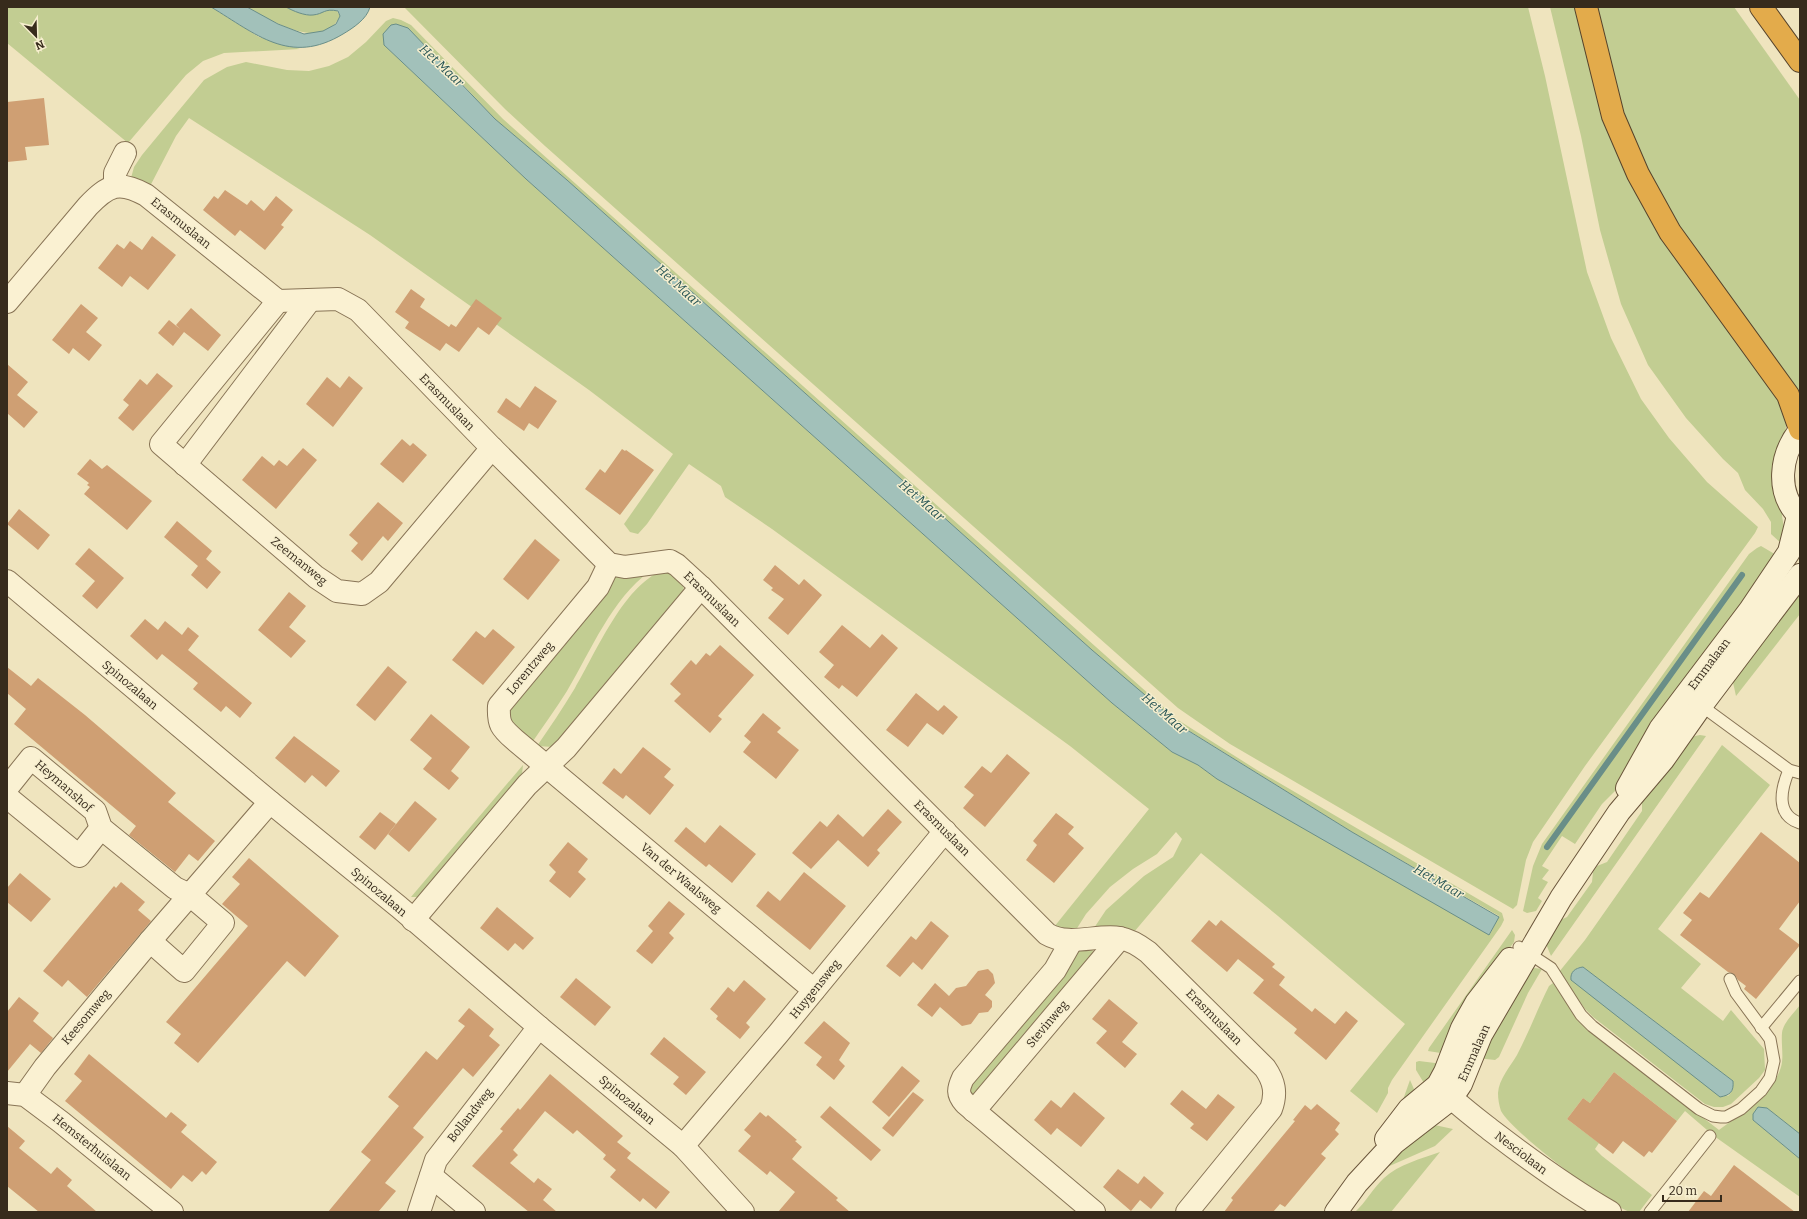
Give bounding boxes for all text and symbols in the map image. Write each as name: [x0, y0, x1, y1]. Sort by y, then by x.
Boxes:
north arrow: [16, 16, 56, 56]
text: N: [33, 37, 46, 53]
water label: Het Maar: [416, 41, 467, 90]
street label: Erasmuslaan: [148, 195, 214, 252]
water label: Het Maar: [653, 261, 705, 310]
street label: Erasmuslaan: [417, 371, 478, 433]
water label: Het Maar: [896, 477, 948, 525]
street label: Zeemanweg: [268, 534, 330, 588]
street label: Erasmuslaan: [681, 569, 743, 630]
street label: Emmalaan: [1685, 635, 1733, 692]
street label: Lorentzweg: [504, 638, 556, 697]
street label: Spinozalaan: [99, 658, 161, 713]
water label: Het Maar: [1139, 690, 1191, 738]
street label: Heymanshof: [32, 757, 96, 815]
street label: Erasmuslaan: [911, 797, 973, 859]
street label: Van der Waalsweg: [638, 840, 725, 916]
water label: Het Maar: [1411, 861, 1467, 902]
street label: Spinozalaan: [348, 865, 410, 920]
street label: Huygensweg: [787, 956, 843, 1021]
street label: Keesomweg: [59, 986, 113, 1047]
street label: Erasmuslaan: [1183, 986, 1245, 1048]
street label: Stevinweg: [1023, 997, 1071, 1050]
street label: Emmalaan: [1455, 1022, 1493, 1084]
street label: Spinozalaan: [596, 1073, 658, 1128]
street label: Bollandweg: [444, 1085, 496, 1145]
street label: Hemsterhuislaan: [50, 1111, 134, 1183]
street label: Nesciolaan: [1492, 1129, 1550, 1178]
scale bar: [1663, 1177, 1721, 1203]
text: 20 m: [1669, 1184, 1698, 1198]

